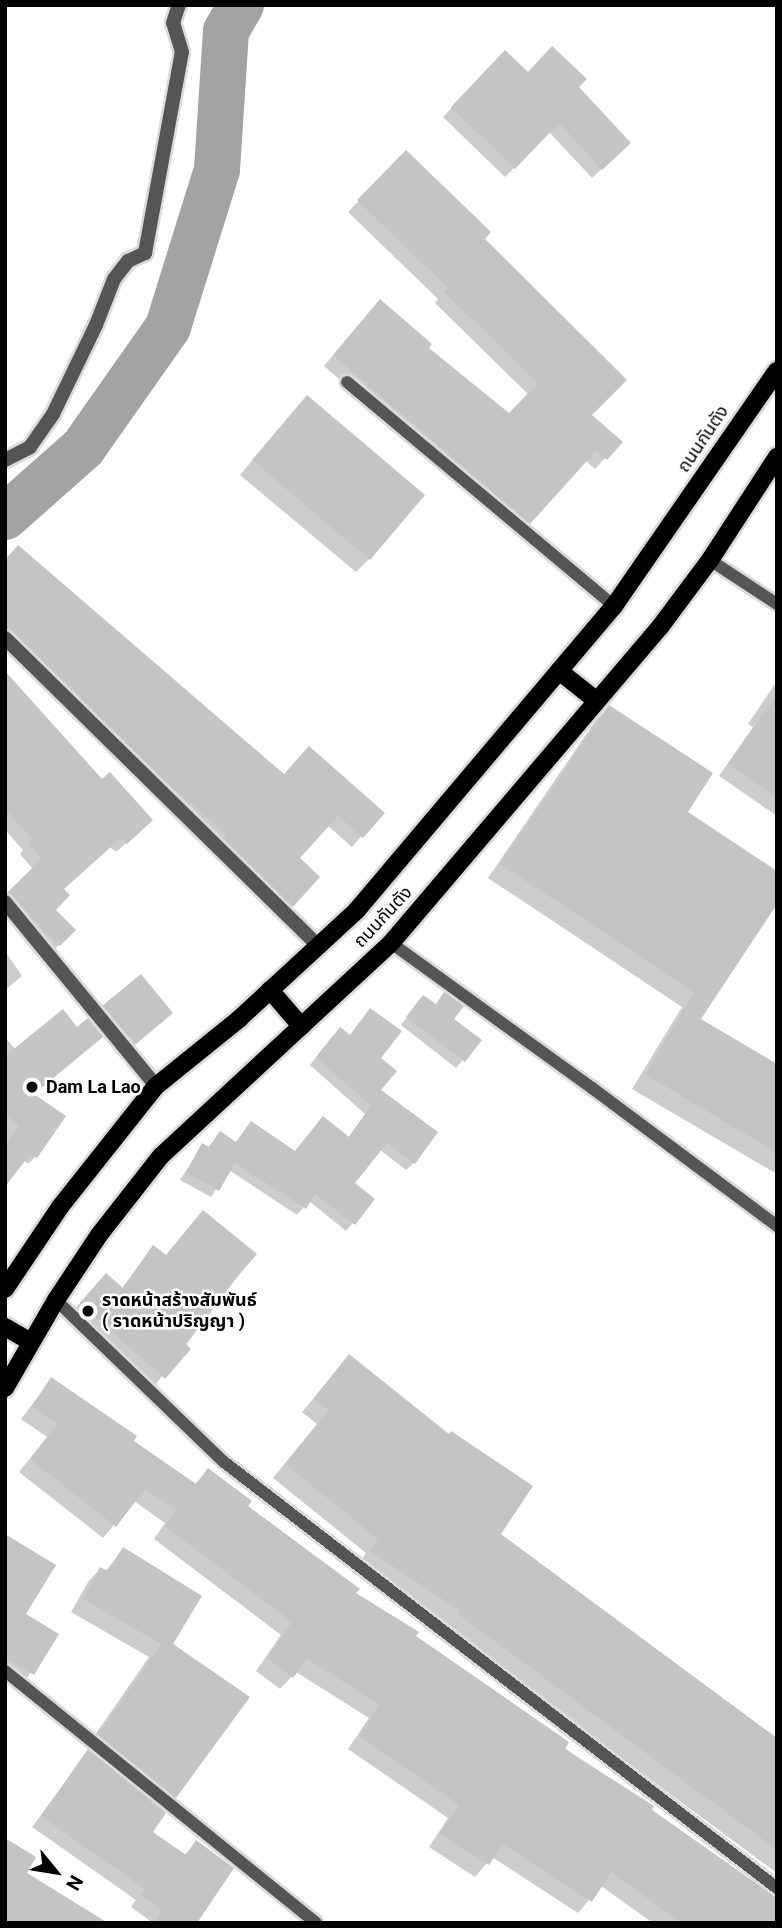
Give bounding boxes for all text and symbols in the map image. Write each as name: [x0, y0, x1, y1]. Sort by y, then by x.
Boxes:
street label: ถนนกันตัง: [673, 402, 733, 476]
street label: ถนนกันตัง: [349, 882, 417, 952]
place label: Dam La Lao: [46, 1076, 141, 1098]
marker: Dam La Lao: [24, 1079, 40, 1095]
place label: ราดหน้าสร้างสัมพันธ์ ( ราดหน้าปริญญา ): [102, 1290, 257, 1332]
marker: ราดหน้าสร้างสัมพันธ์ ( ราดหน้าปริญญา ): [80, 1303, 96, 1319]
north arrow: [21, 1837, 91, 1907]
text: N: [61, 1871, 88, 1894]

